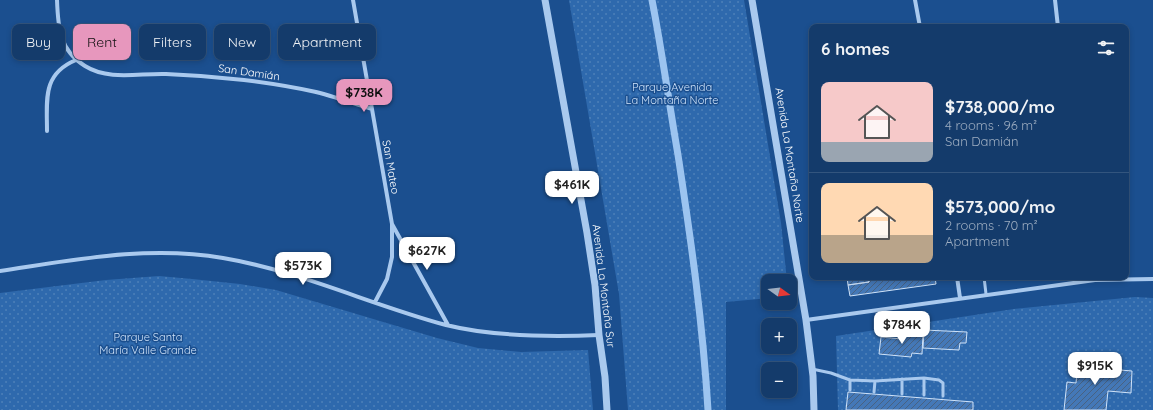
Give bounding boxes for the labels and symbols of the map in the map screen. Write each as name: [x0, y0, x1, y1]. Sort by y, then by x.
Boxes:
street label: San Damián: [217, 61, 281, 83]
pin: $738K: [336, 79, 392, 113]
park label: Parque Avenida La Montaña Norte: [626, 80, 718, 107]
street label: Avenida La Montaña Norte: [772, 86, 808, 224]
street label: San Mateo: [379, 139, 403, 195]
pin: $461K: [544, 171, 600, 205]
street label: Avenida La Montaña Sur: [589, 223, 619, 349]
pin: $627K: [399, 237, 455, 271]
pin: $573K: [275, 252, 331, 286]
north arrow: [761, 274, 797, 310]
pin: $784K: [874, 311, 930, 345]
park label: Parque Santa María Valle Grande: [99, 330, 197, 357]
pin: $915K: [1067, 352, 1123, 386]

